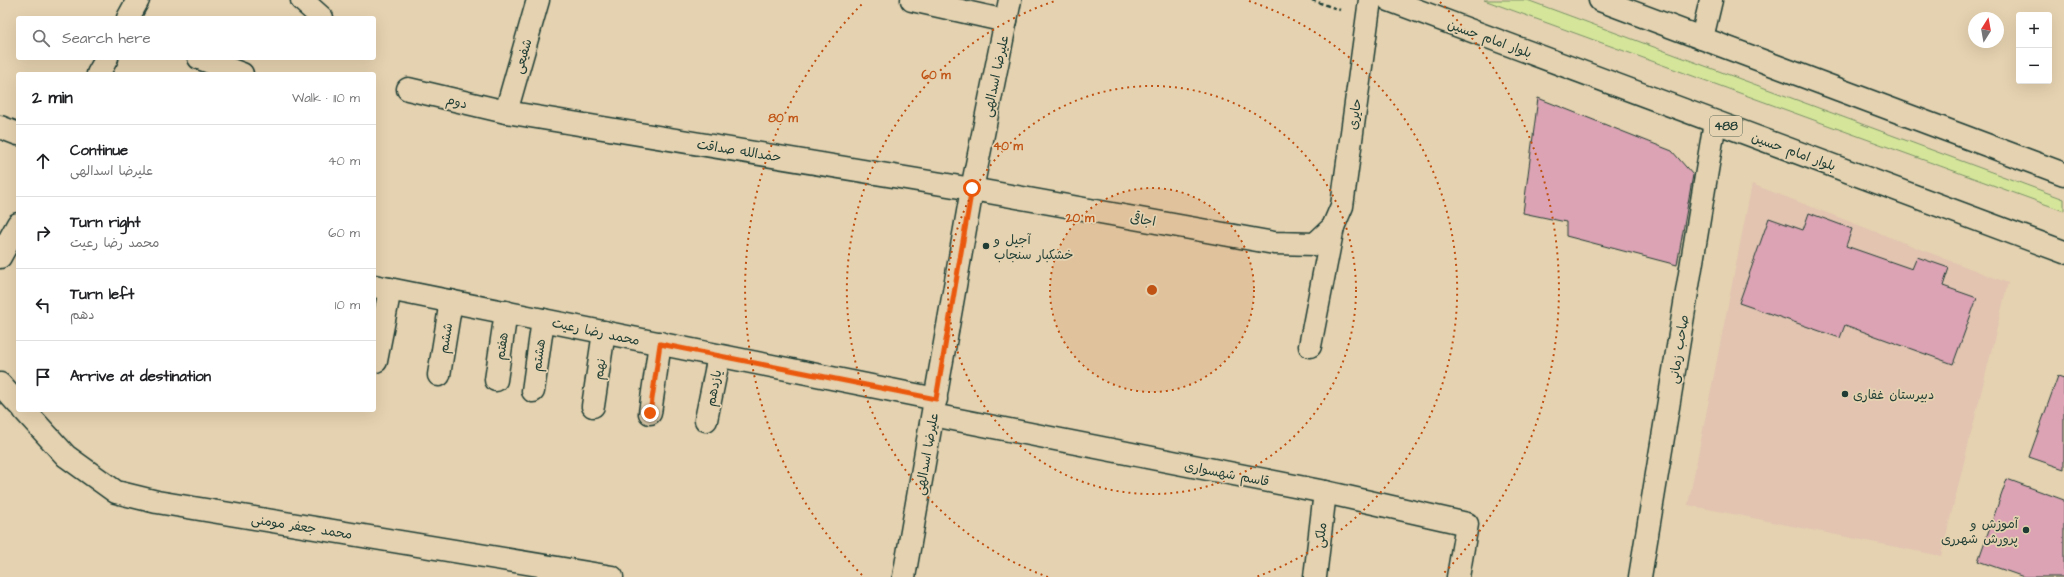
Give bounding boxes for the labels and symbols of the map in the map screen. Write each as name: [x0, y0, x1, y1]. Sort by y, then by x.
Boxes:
north arrow: [1968, 12, 2004, 48]
street label: بلوار امام حسین: [1445, 15, 1534, 63]
street label: علیرضا اسدالهی: [979, 34, 1013, 119]
street label: شفیعی: [509, 37, 537, 76]
text: 60 m: [921, 67, 951, 84]
street label: دوم: [444, 91, 469, 114]
street label: حایری: [1344, 97, 1366, 131]
text: 80 m: [768, 110, 798, 127]
road number: 488: [1710, 116, 1742, 136]
street label: بلوار امام حسین: [1749, 128, 1838, 176]
street label: حمدالله صداقت: [696, 135, 783, 167]
text: 40 m: [993, 138, 1024, 155]
route start: [963, 179, 981, 197]
street label: اجاقی: [1129, 209, 1157, 231]
text: 20 m: [1065, 210, 1095, 227]
place label: آجیل و خشکبار سنجاب: [993, 231, 1073, 264]
marker: آجیل و خشکبار سنجاب: [981, 241, 991, 251]
centre of rings: [1145, 283, 1159, 297]
street label: صاحب زمانی: [1665, 313, 1693, 385]
street label: محمد رضا رعیت: [550, 314, 641, 350]
street label: ششم: [435, 322, 458, 355]
street label: هفتم: [491, 331, 514, 361]
street label: هشتم: [528, 338, 551, 373]
street label: نهم: [589, 357, 612, 381]
street label: یازدهم: [702, 368, 727, 408]
place label: دبیرستان غفاری: [1853, 386, 1934, 404]
marker: دبیرستان غفاری: [1840, 389, 1850, 399]
route end: [641, 404, 659, 422]
street label: علیرضا اسدالهی: [911, 412, 943, 497]
street label: قاسم شهسواری: [1183, 457, 1271, 492]
street label: محمد جعفر مومنی: [250, 510, 354, 544]
place label: آموزش و پرورش شهرری: [1941, 515, 2019, 548]
street label: ملکی: [1311, 521, 1331, 549]
marker: آموزش و پرورش شهرری: [2021, 525, 2031, 535]

